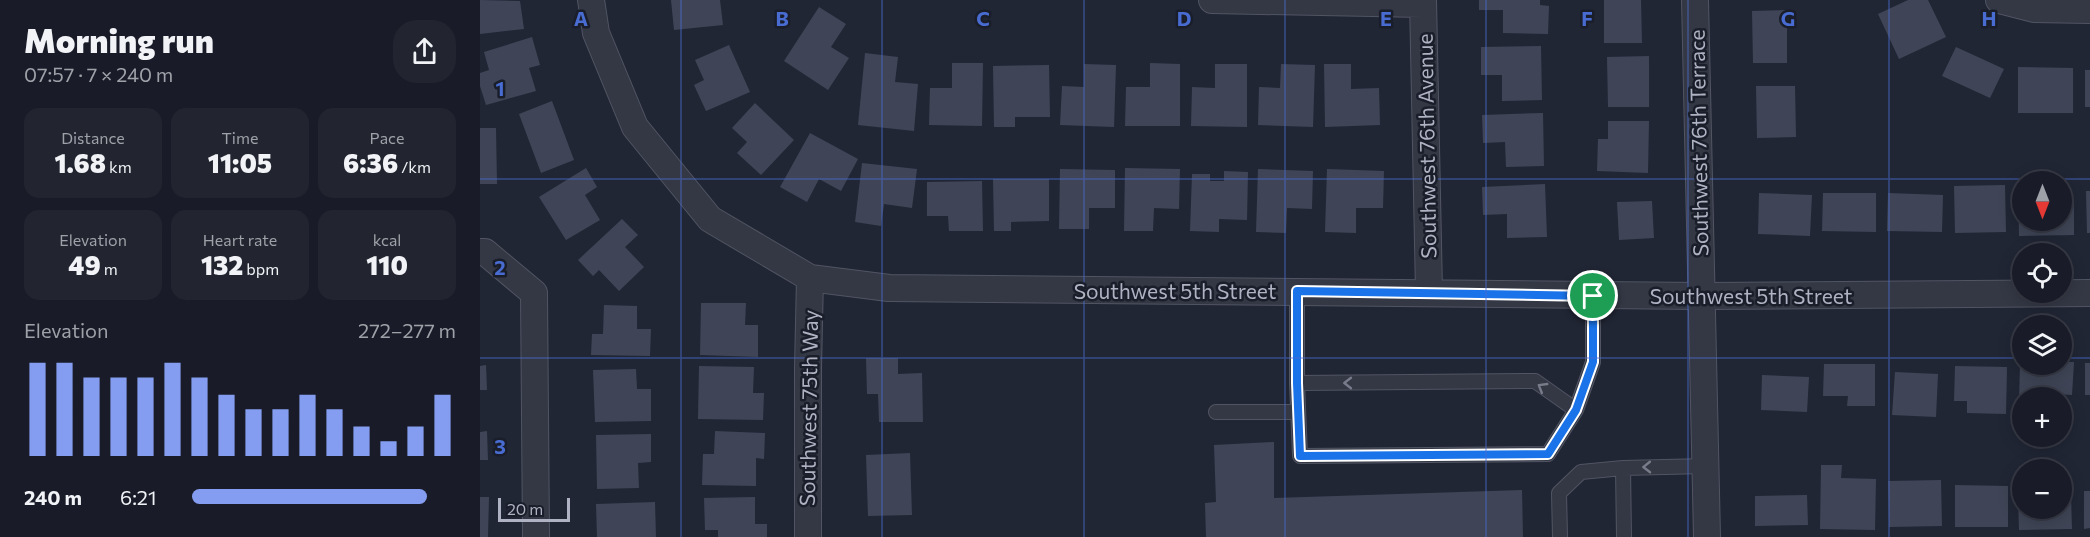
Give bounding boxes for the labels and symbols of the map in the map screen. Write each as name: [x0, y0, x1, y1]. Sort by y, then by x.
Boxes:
text: A: [574, 6, 588, 30]
text: B: [775, 6, 789, 30]
text: C: [976, 6, 990, 30]
text: D: [1177, 6, 1191, 30]
text: E: [1380, 6, 1392, 30]
text: F: [1581, 6, 1593, 30]
text: G: [1781, 6, 1795, 30]
text: H: [1982, 6, 1997, 30]
street label: Southwest 76th Terrace: [1684, 29, 1712, 257]
street label: Southwest 76th Avenue: [1412, 33, 1440, 259]
text: 1: [495, 76, 505, 100]
north arrow: [2012, 171, 2072, 231]
text: 2: [494, 255, 506, 279]
pin: [1567, 270, 1618, 321]
street label: Southwest 5th Street: [1074, 278, 1276, 303]
street label: Southwest 5th Street: [1650, 283, 1852, 308]
street label: Southwest 75th Way: [794, 310, 822, 506]
one-way arrow: [1344, 377, 1353, 389]
one-way arrow: [1537, 383, 1548, 394]
text: 3: [494, 434, 506, 458]
one-way arrow: [1643, 461, 1652, 473]
scale bar: [498, 495, 570, 522]

